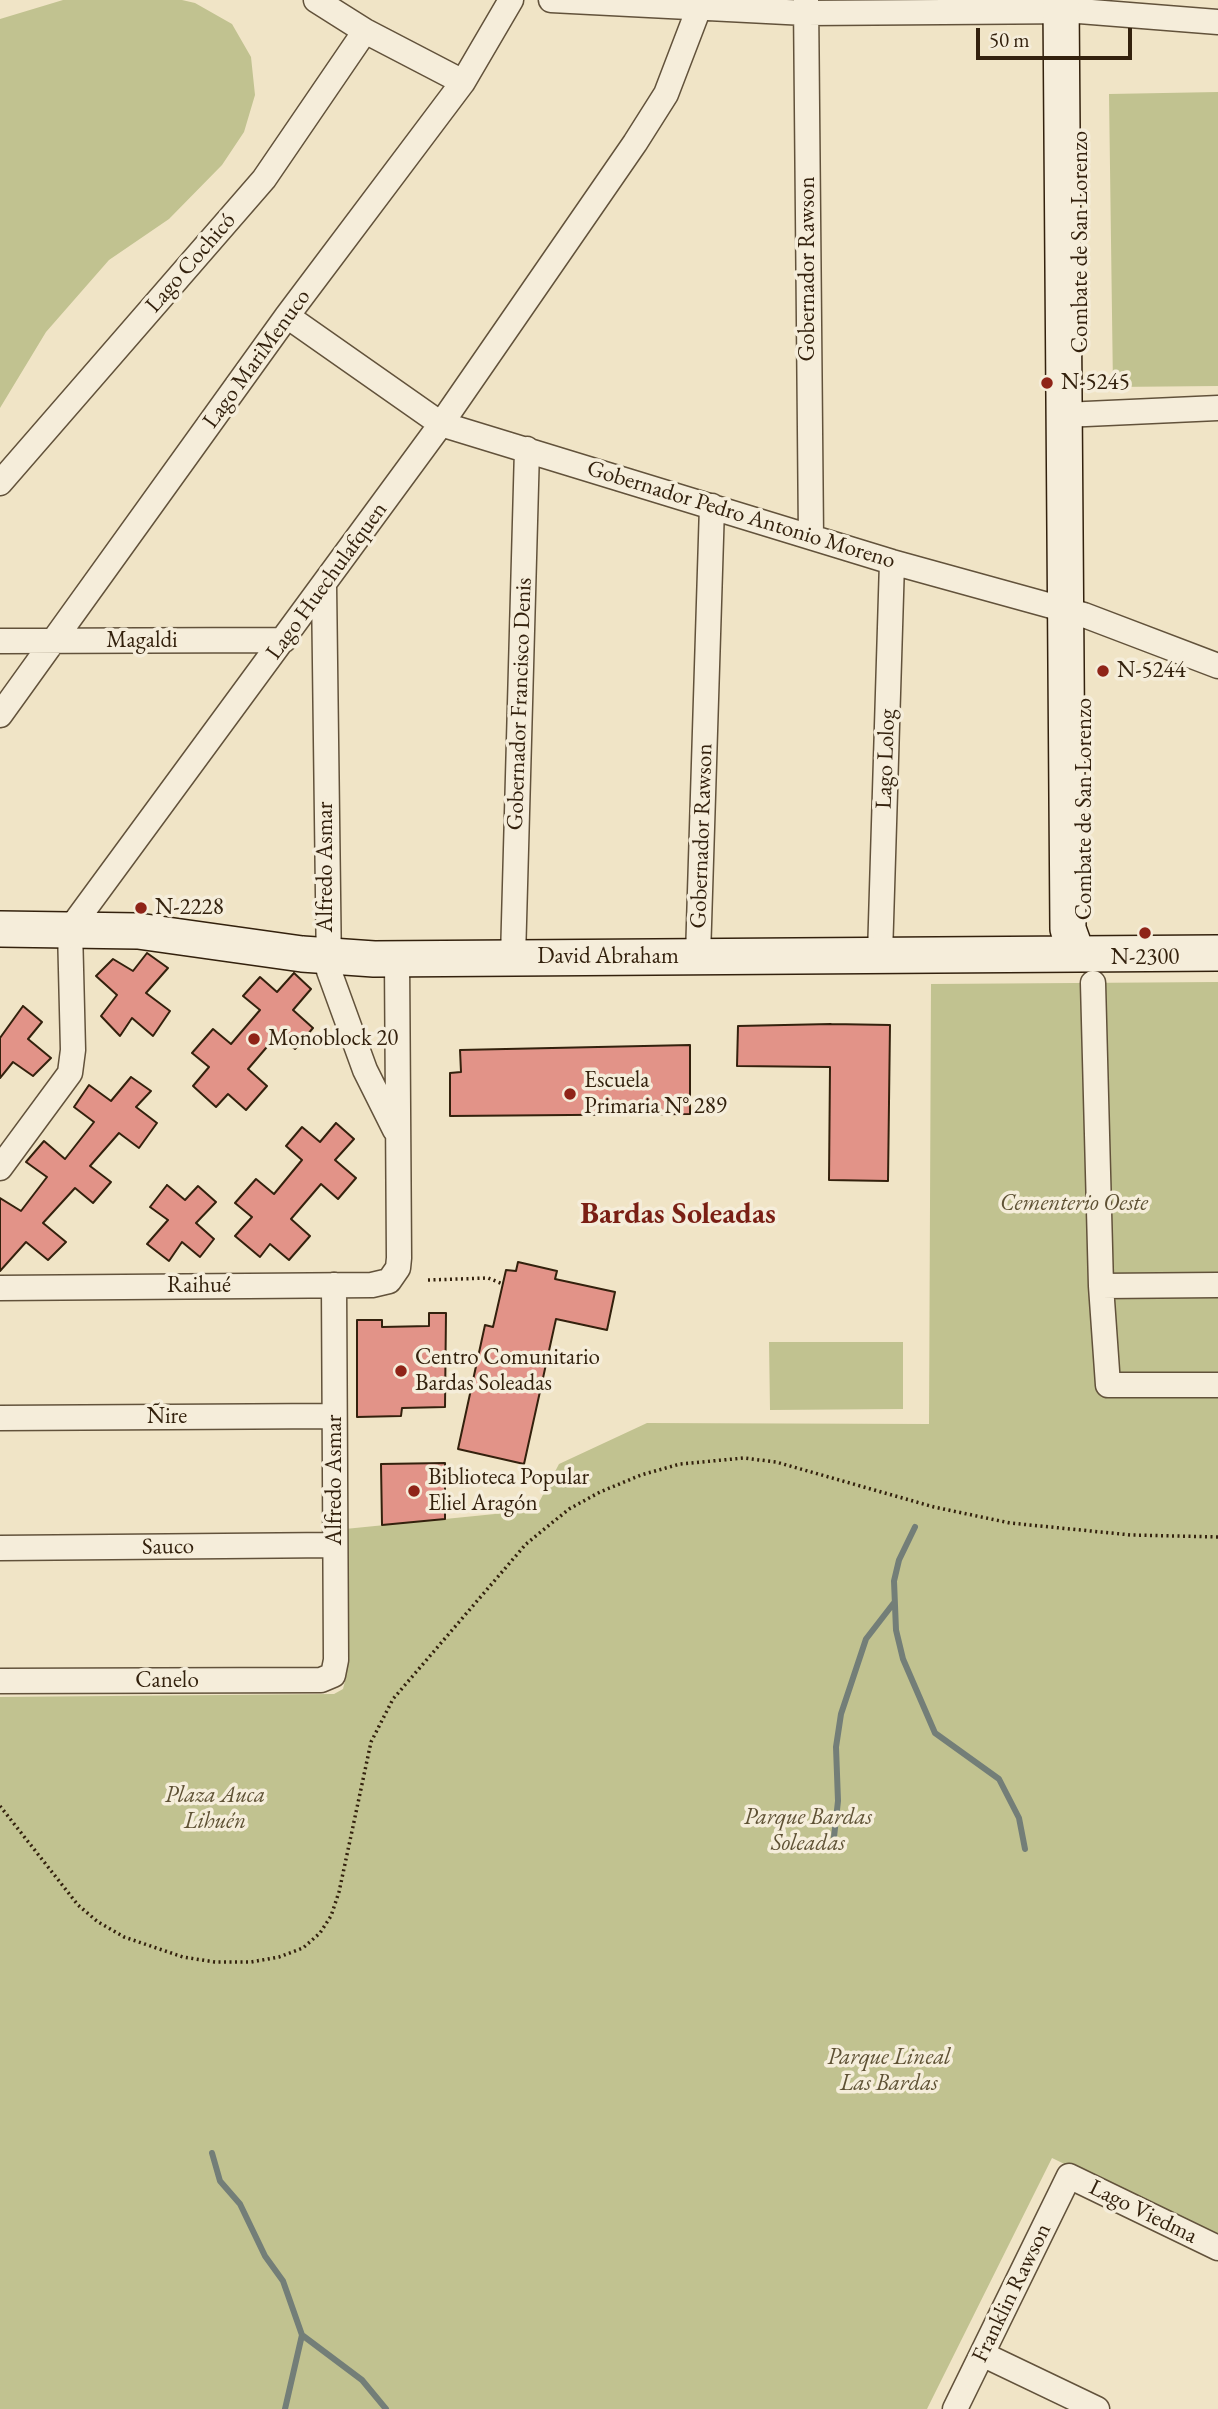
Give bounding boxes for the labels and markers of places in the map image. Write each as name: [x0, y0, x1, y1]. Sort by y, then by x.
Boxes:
place label: N-5245: [1061, 369, 1130, 397]
marker: N-5245: [1039, 375, 1055, 391]
place label: N-5244: [1117, 657, 1186, 685]
marker: N-5244: [1095, 663, 1111, 679]
place label: N-2228: [155, 894, 224, 922]
marker: N-2228: [133, 900, 149, 916]
marker: N-2300: [1137, 925, 1153, 941]
place label: N-2300: [1111, 944, 1179, 972]
place label: Monoblock 20: [268, 1025, 398, 1053]
marker: Monoblock 20: [246, 1031, 262, 1047]
place label: Escuela Primaria N° 289: [584, 1067, 727, 1121]
marker: Escuela Primaria N° 289: [562, 1086, 578, 1102]
place label: Centro Comunitario Bardas Soleadas: [415, 1344, 600, 1398]
marker: Centro Comunitario Bardas Soleadas: [393, 1363, 409, 1379]
place label: Biblioteca Popular Eliel Aragón: [428, 1464, 589, 1518]
marker: Biblioteca Popular Eliel Aragón: [406, 1483, 422, 1499]

